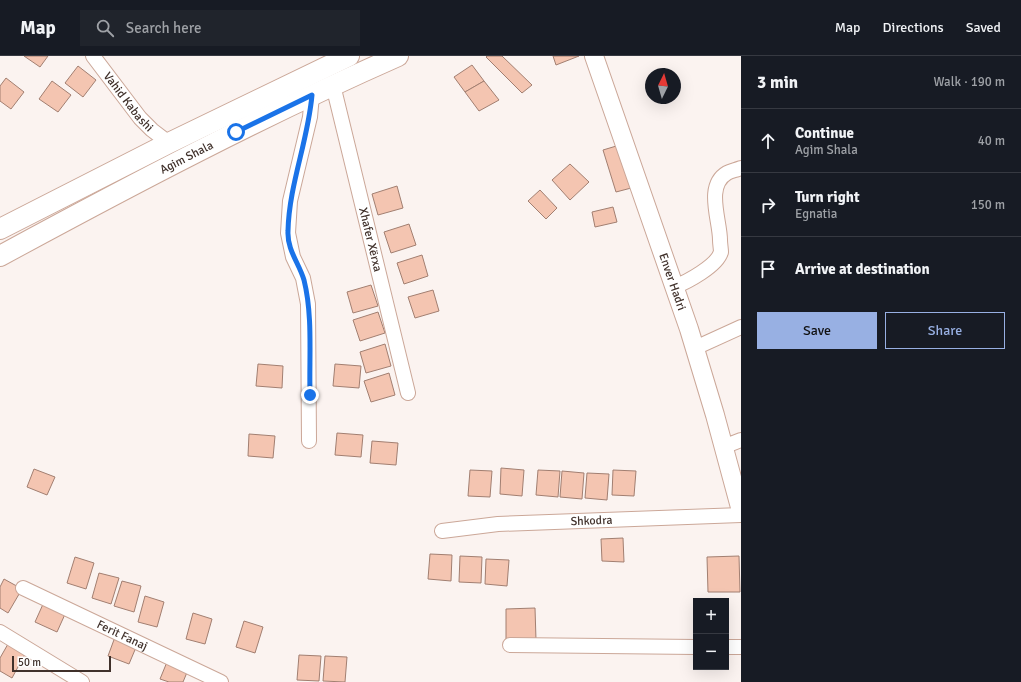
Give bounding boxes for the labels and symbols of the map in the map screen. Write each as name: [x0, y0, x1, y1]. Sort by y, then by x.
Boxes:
north arrow: [645, 68, 681, 104]
street label: Vahid Kabashi: [100, 69, 157, 135]
route start: [227, 123, 245, 141]
street label: Agim Shala: [157, 137, 216, 177]
street label: Xhafer Xërxa: [356, 206, 386, 273]
street label: Enver Hadri: [656, 251, 689, 313]
route end: [301, 386, 319, 404]
street label: Shkodra: [570, 512, 613, 529]
street label: Ferit Fanaj: [95, 617, 150, 654]
scale bar: [12, 654, 111, 673]

